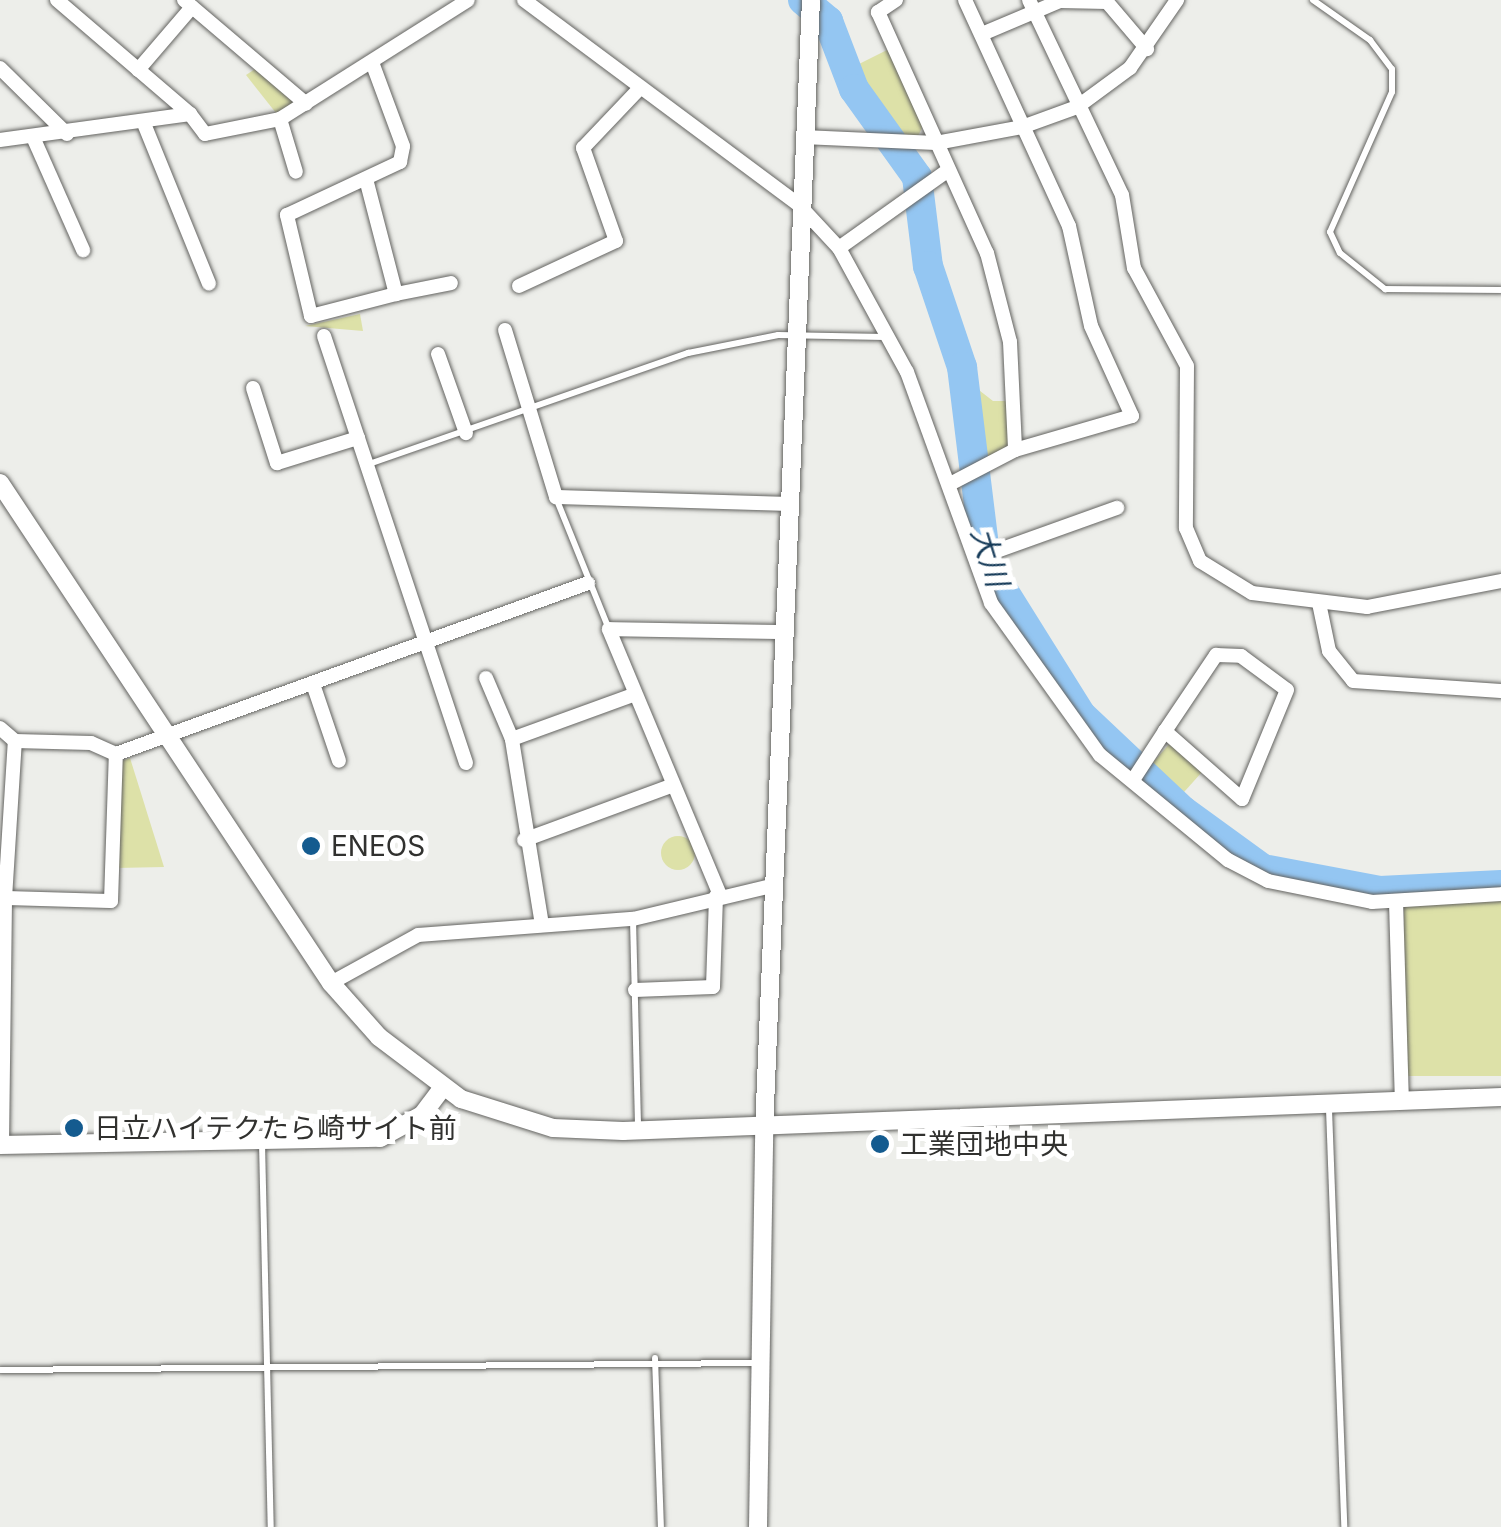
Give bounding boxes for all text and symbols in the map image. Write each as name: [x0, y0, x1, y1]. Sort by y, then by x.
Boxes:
water label: 大川: [964, 523, 1016, 591]
place label: ENEOS: [331, 829, 425, 863]
marker: ENEOS: [300, 835, 322, 857]
place label: 日立ハイテクたら崎サイト前: [94, 1111, 458, 1145]
marker: 日立ハイテクたら崎サイト前: [63, 1117, 85, 1139]
place label: 工業団地中央: [900, 1127, 1068, 1161]
marker: 工業団地中央: [869, 1133, 891, 1155]

